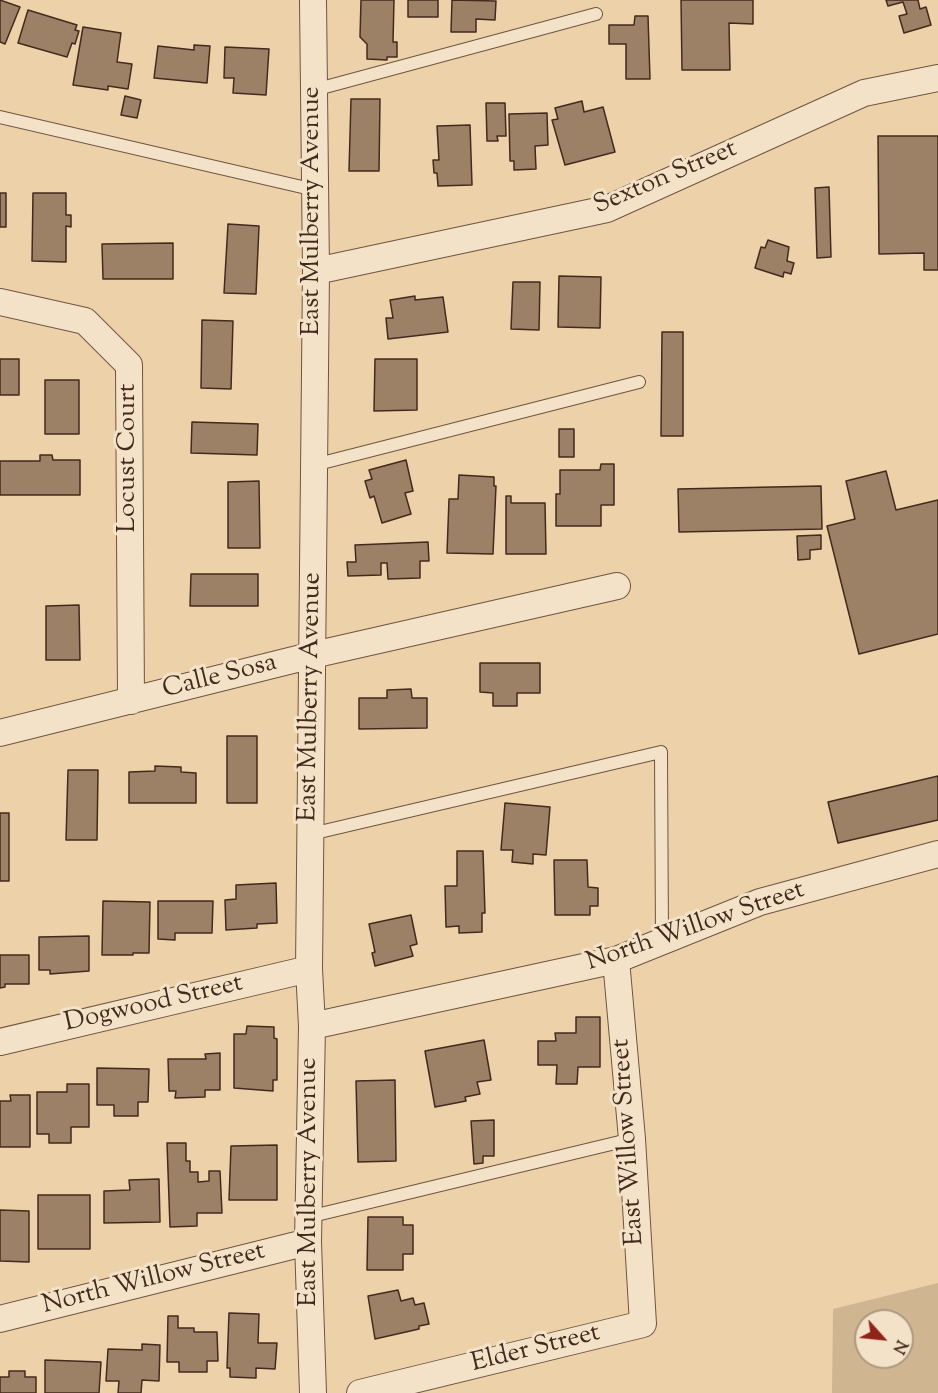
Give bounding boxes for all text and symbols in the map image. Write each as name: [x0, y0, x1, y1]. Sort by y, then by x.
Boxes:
street label: East Mulberry Avenue: [298, 86, 330, 336]
street label: Sexton Street: [590, 135, 742, 223]
street label: Locust Court: [114, 383, 146, 533]
street label: East Mulberry Avenue: [294, 572, 330, 822]
street label: Calle Sosa: [160, 649, 280, 707]
street label: North Willow Street: [583, 876, 809, 980]
street label: Dogwood Street: [62, 969, 246, 1041]
street label: East Willow Street: [607, 1038, 653, 1246]
street label: East Mulberry Avenue: [295, 1057, 327, 1307]
street label: North Willow Street: [39, 1237, 269, 1323]
north arrow: [854, 1309, 914, 1369]
street label: Elder Street: [468, 1319, 604, 1381]
text: N: [886, 1336, 912, 1357]

